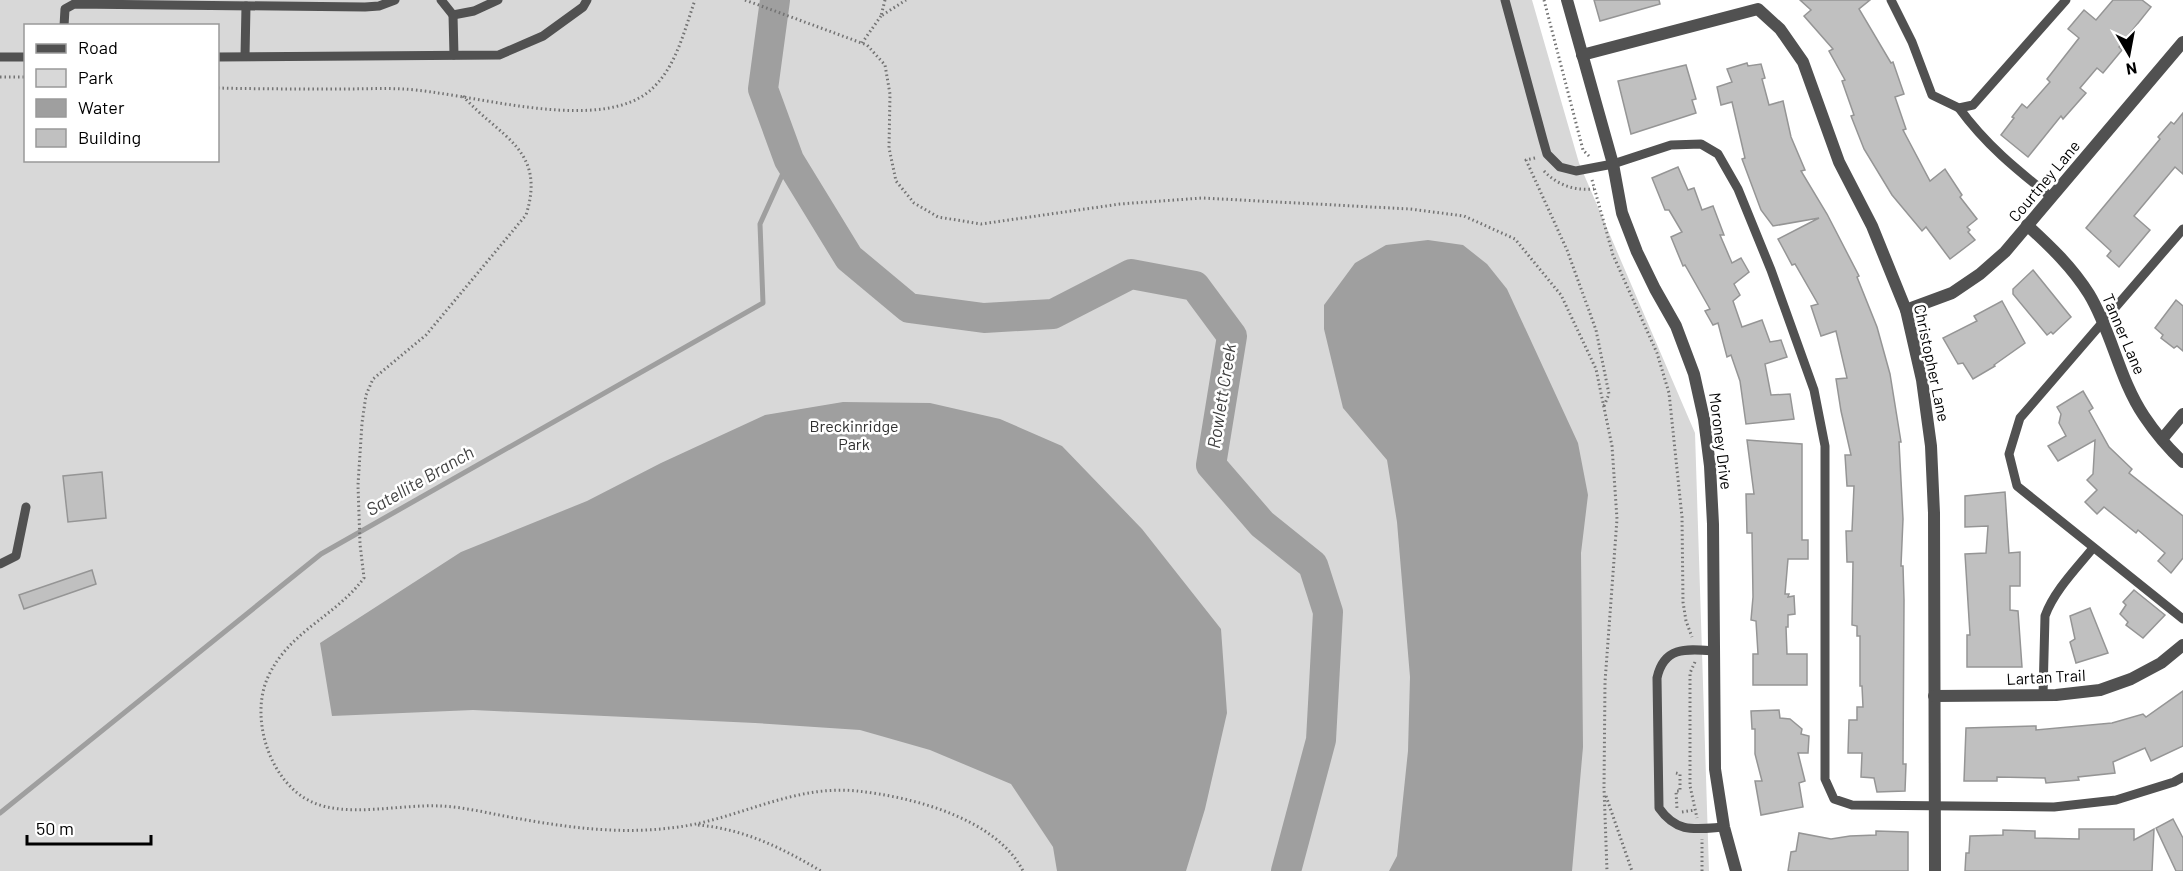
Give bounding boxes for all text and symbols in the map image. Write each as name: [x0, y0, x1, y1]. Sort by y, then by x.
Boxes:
legend: [24, 24, 219, 162]
north arrow: [2099, 24, 2159, 84]
text: Road: [78, 36, 118, 58]
text: N: [2125, 59, 2139, 80]
text: Park: [78, 66, 113, 88]
text: Water: [78, 96, 125, 118]
text: Building: [78, 126, 141, 148]
street label: Courtney Lane: [2004, 136, 2083, 225]
street label: Tanner Lane: [2099, 290, 2150, 377]
street label: Christopher Lane: [1911, 303, 1954, 423]
water label: Rowlett Creek: [1202, 342, 1240, 450]
street label: Moroney Drive: [1706, 391, 1737, 491]
park label: Breckinridge Park: [809, 416, 899, 453]
water label: Satellite Branch: [362, 440, 477, 520]
street label: Lartan Trail: [2006, 665, 2086, 688]
scale bar: [27, 808, 152, 846]
text: 50 m: [36, 817, 74, 839]

